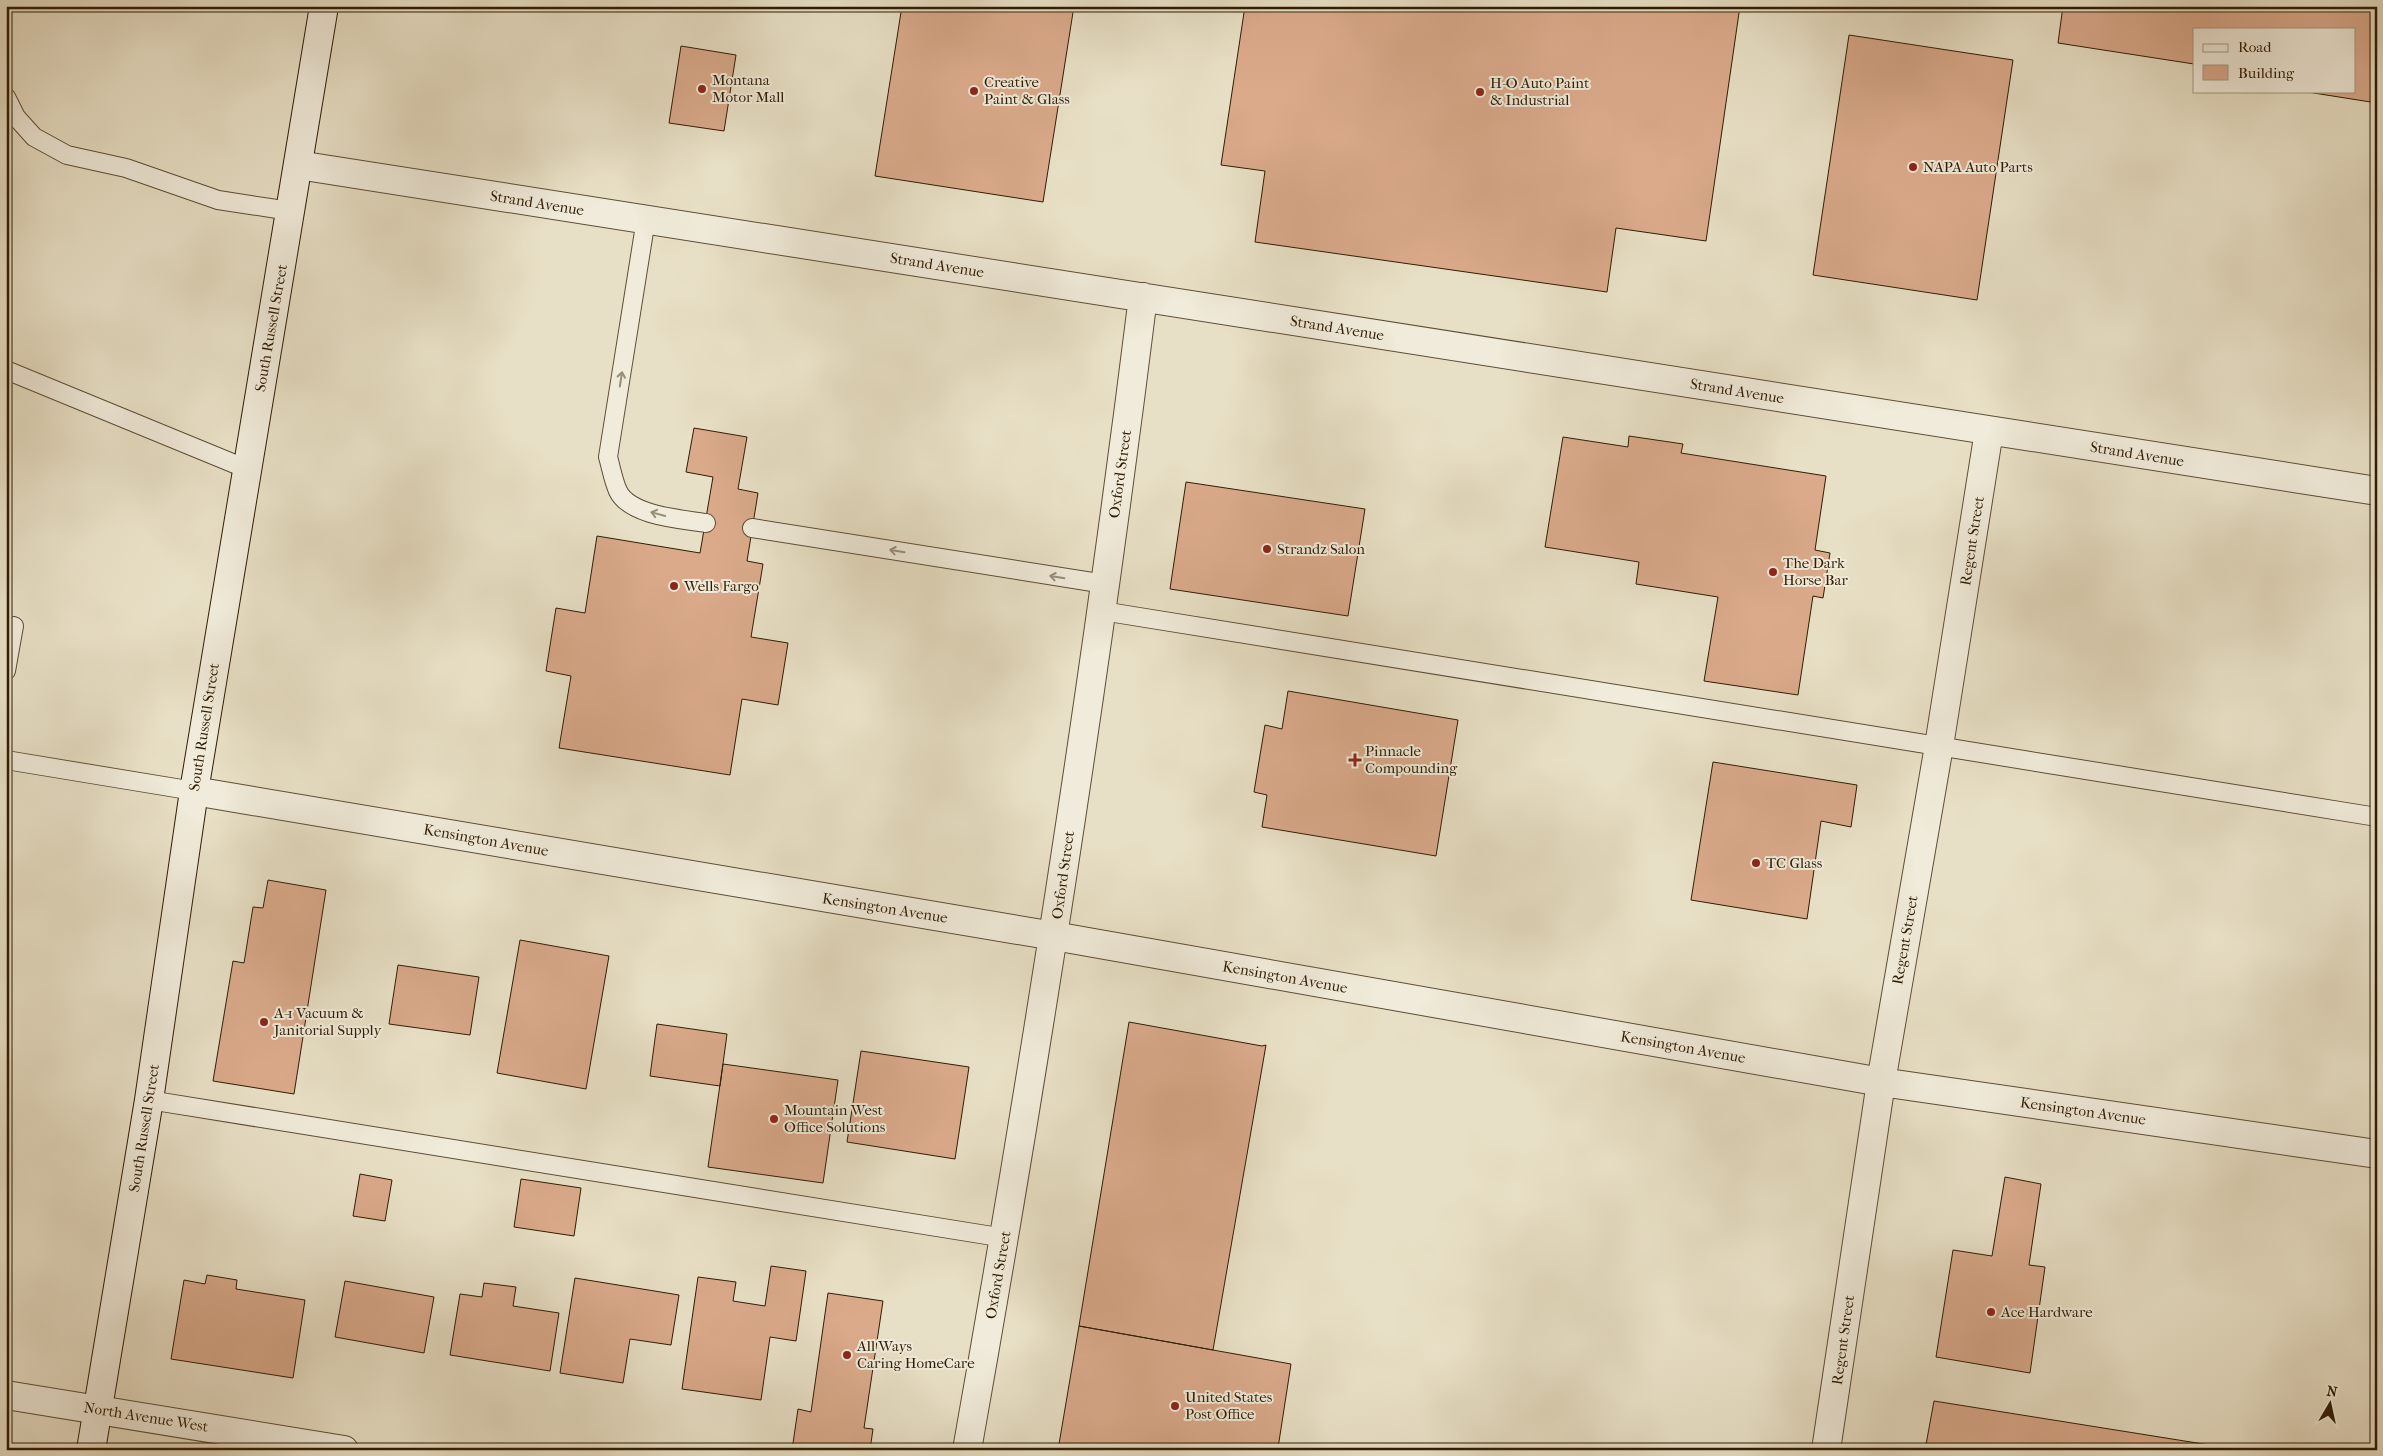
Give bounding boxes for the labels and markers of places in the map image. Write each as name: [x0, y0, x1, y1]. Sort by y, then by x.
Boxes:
place label: Montana Motor Mall: [712, 71, 785, 106]
place label: Creative Paint & Glass: [984, 73, 1070, 108]
place label: H-O Auto Paint & Industrial: [1490, 74, 1590, 109]
marker: Montana Motor Mall: [696, 83, 708, 95]
marker: Creative Paint & Glass: [968, 85, 980, 97]
marker: H-O Auto Paint & Industrial: [1474, 86, 1486, 98]
place label: NAPA Auto Parts: [1923, 158, 2033, 176]
marker: NAPA Auto Parts: [1907, 161, 1919, 173]
place label: Strandz Salon: [1277, 540, 1365, 558]
marker: Strandz Salon: [1261, 543, 1273, 555]
place label: The Dark Horse Bar: [1783, 554, 1848, 589]
marker: The Dark Horse Bar: [1767, 566, 1779, 578]
place label: Wells Fargo: [683, 577, 759, 595]
marker: Wells Fargo: [668, 580, 680, 592]
place label: Pinnacle Compounding: [1365, 742, 1458, 777]
marker: Pinnacle Compounding: [1349, 754, 1361, 766]
place label: TC Glass: [1766, 854, 1823, 872]
marker: TC Glass: [1750, 857, 1762, 869]
place label: A-1 Vacuum & Janitorial Supply: [273, 1004, 382, 1039]
marker: A-1 Vacuum & Janitorial Supply: [258, 1016, 270, 1028]
place label: Mountain West Office Solutions: [784, 1101, 886, 1136]
marker: Mountain West Office Solutions: [768, 1113, 780, 1125]
place label: Ace Hardware: [2000, 1303, 2093, 1321]
marker: Ace Hardware: [1985, 1306, 1997, 1318]
place label: All Ways Caring HomeCare: [856, 1337, 975, 1372]
marker: All Ways Caring HomeCare: [841, 1349, 853, 1361]
place label: United States Post Office: [1185, 1388, 1273, 1423]
marker: United States Post Office: [1169, 1400, 1181, 1412]

